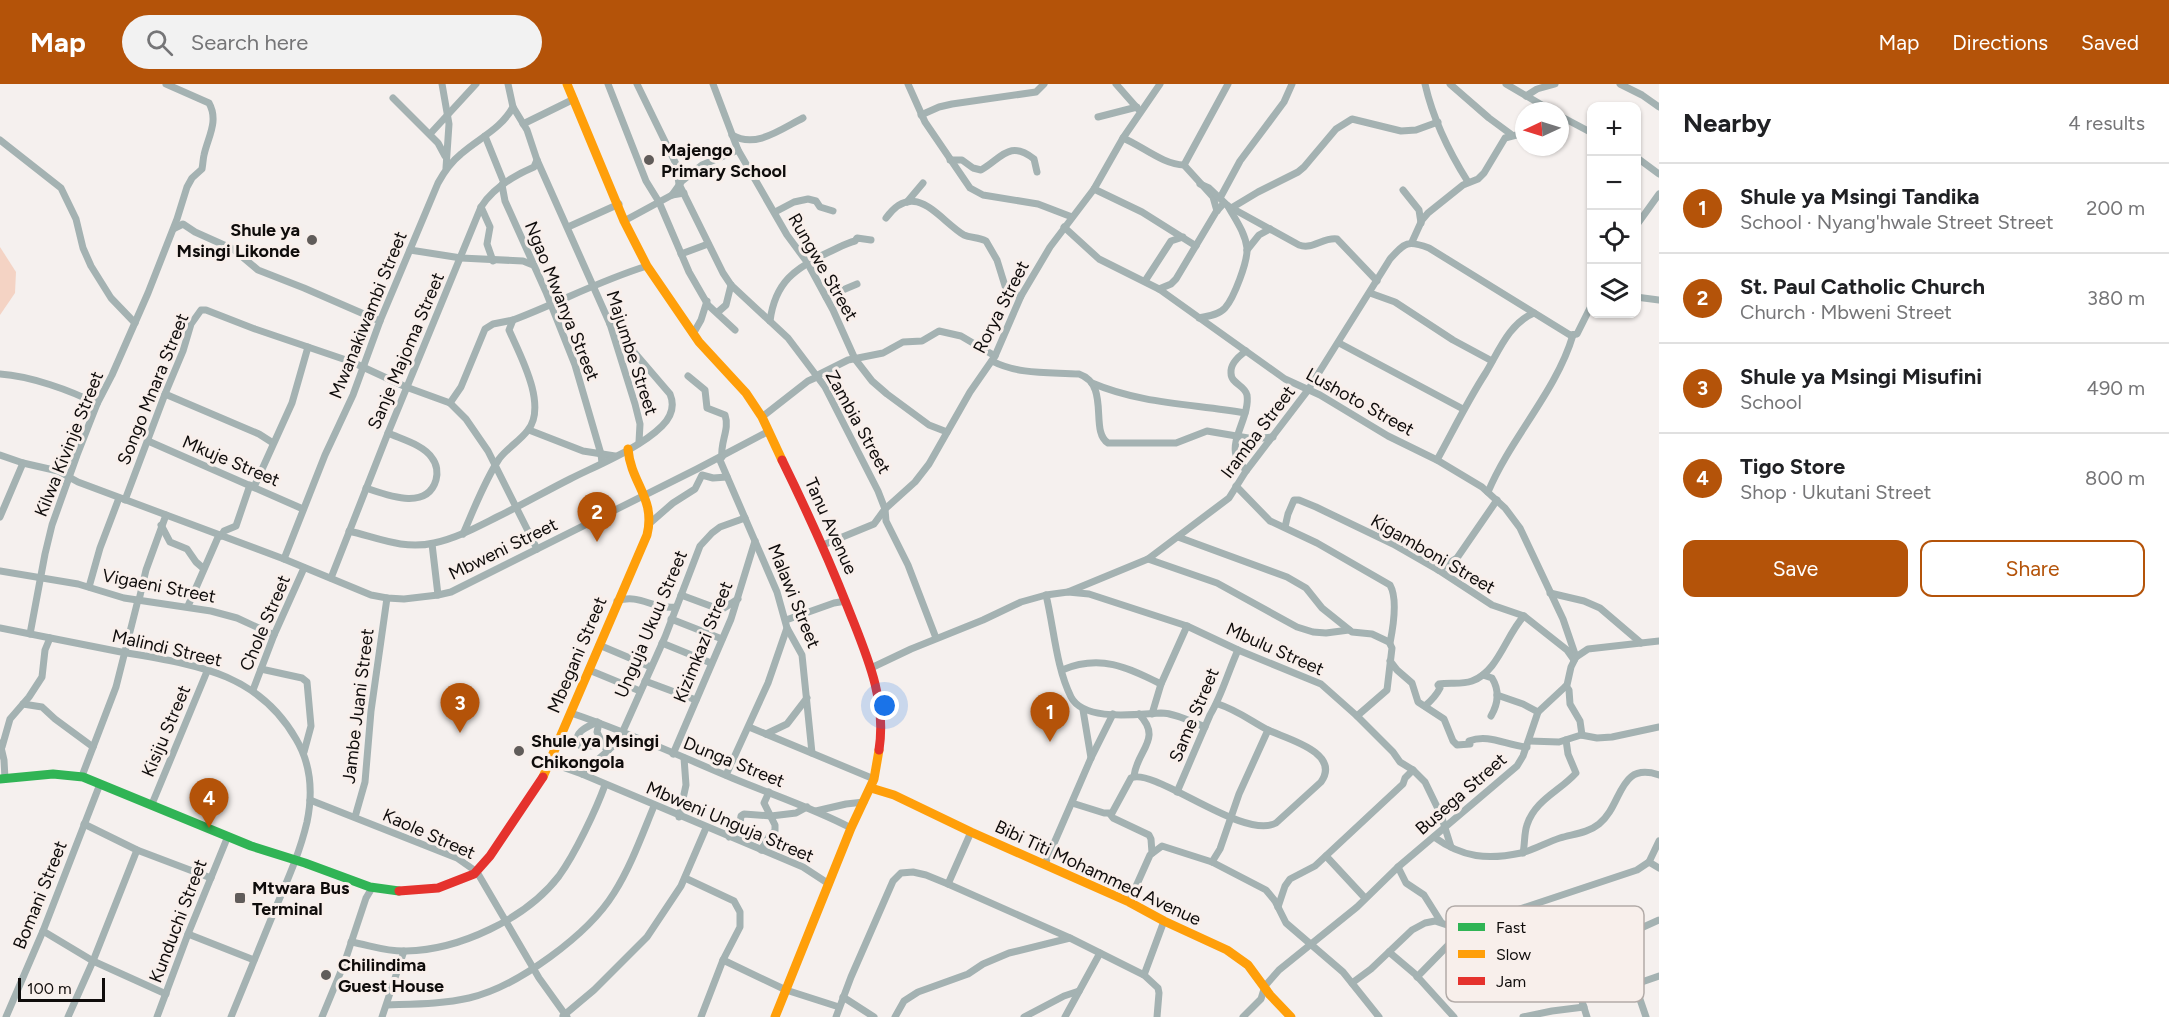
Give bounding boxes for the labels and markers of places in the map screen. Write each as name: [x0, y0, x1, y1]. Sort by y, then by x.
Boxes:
place label: Majengo Primary School: [661, 139, 786, 182]
marker: Majengo Primary School: [642, 153, 656, 167]
place label: Shule ya Msingi Likonde: [176, 219, 300, 262]
marker: Shule ya Msingi Likonde: [305, 233, 319, 247]
pin: 2: [578, 492, 616, 542]
pin: 3: [440, 684, 480, 733]
pin: 1: [1030, 692, 1070, 742]
place label: Shule ya Msingi Chikongola: [531, 730, 659, 773]
marker: Shule ya Msingi Chikongola: [512, 744, 526, 758]
pin: 4: [190, 778, 228, 828]
place label: Mtwara Bus Terminal: [252, 877, 350, 920]
marker: Mtwara Bus Terminal: [233, 891, 247, 905]
place label: Chilindima Guest House: [338, 954, 444, 997]
marker: Chilindima Guest House: [319, 968, 333, 982]

